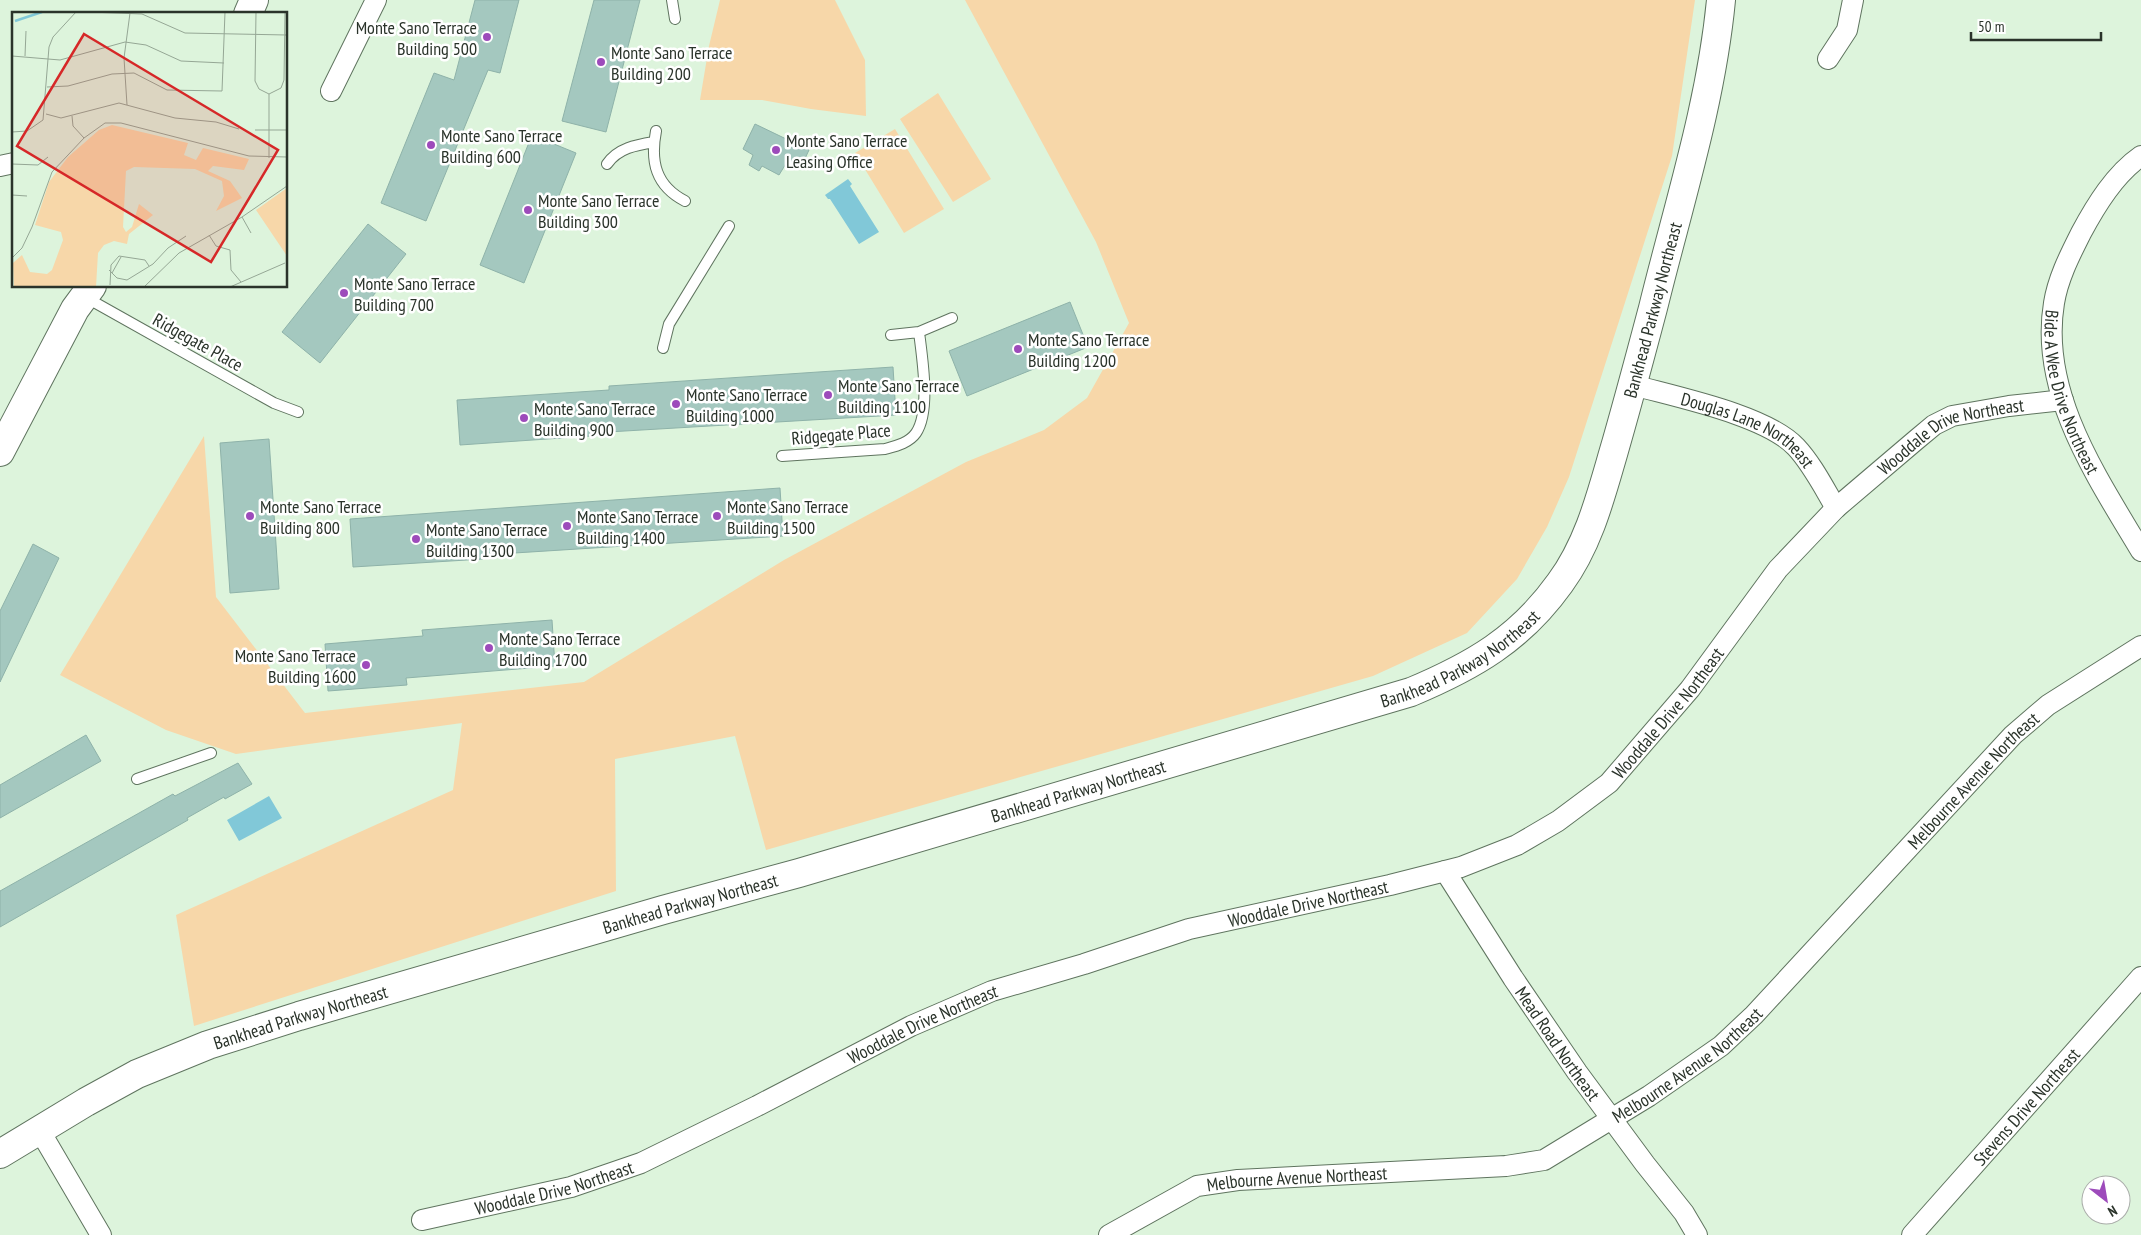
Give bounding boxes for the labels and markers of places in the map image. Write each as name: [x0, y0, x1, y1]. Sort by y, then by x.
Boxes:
place label: Monte Sano Terrace Building 500: [356, 16, 477, 60]
marker: Monte Sano Terrace Building 500: [481, 31, 493, 43]
place label: Monte Sano Terrace Building 200: [611, 41, 732, 85]
marker: Monte Sano Terrace Building 200: [595, 56, 607, 68]
place label: Monte Sano Terrace Building 600: [441, 124, 562, 168]
place label: Monte Sano Terrace Leasing Office: [786, 129, 907, 173]
marker: Monte Sano Terrace Building 600: [425, 139, 437, 151]
marker: Monte Sano Terrace Leasing Office: [770, 144, 782, 156]
place label: Monte Sano Terrace Building 300: [538, 189, 659, 233]
marker: Monte Sano Terrace Building 300: [522, 204, 534, 216]
place label: Monte Sano Terrace Building 700: [354, 272, 475, 316]
marker: Monte Sano Terrace Building 700: [338, 287, 350, 299]
place label: Monte Sano Terrace Building 1200: [1028, 328, 1149, 372]
marker: Monte Sano Terrace Building 1200: [1012, 343, 1024, 355]
place label: Monte Sano Terrace Building 1100: [838, 374, 959, 418]
place label: Monte Sano Terrace Building 1000: [686, 383, 807, 427]
marker: Monte Sano Terrace Building 1100: [822, 389, 834, 401]
place label: Monte Sano Terrace Building 900: [534, 397, 655, 441]
marker: Monte Sano Terrace Building 1000: [670, 398, 682, 410]
marker: Monte Sano Terrace Building 900: [518, 412, 530, 424]
place label: Monte Sano Terrace Building 800: [260, 495, 381, 539]
place label: Monte Sano Terrace Building 1500: [727, 495, 848, 539]
place label: Monte Sano Terrace Building 1400: [577, 505, 698, 549]
marker: Monte Sano Terrace Building 800: [244, 510, 256, 522]
marker: Monte Sano Terrace Building 1500: [711, 510, 723, 522]
place label: Monte Sano Terrace Building 1300: [426, 518, 547, 562]
marker: Monte Sano Terrace Building 1400: [561, 520, 573, 532]
marker: Monte Sano Terrace Building 1300: [410, 533, 422, 545]
place label: Monte Sano Terrace Building 1700: [499, 627, 620, 671]
marker: Monte Sano Terrace Building 1700: [483, 642, 495, 654]
place label: Monte Sano Terrace Building 1600: [235, 644, 356, 688]
marker: Monte Sano Terrace Building 1600: [360, 659, 372, 671]

